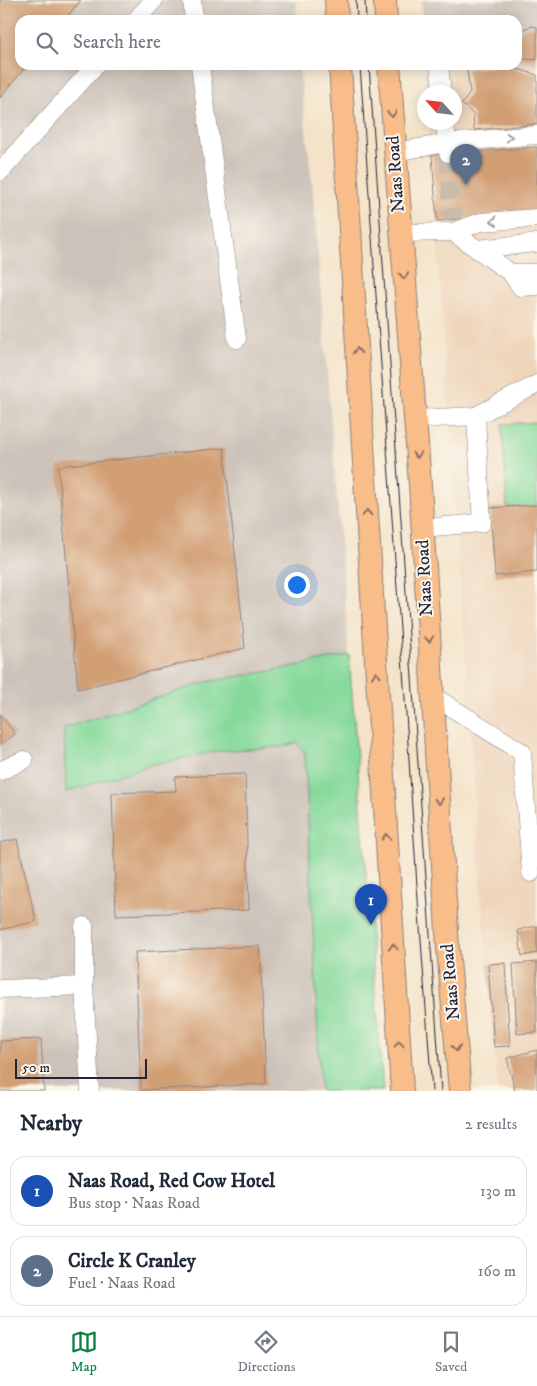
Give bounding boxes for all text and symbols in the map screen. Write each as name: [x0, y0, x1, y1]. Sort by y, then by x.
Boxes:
search box: [15, 15, 522, 70]
icon: search: [33, 29, 61, 57]
text: Search here: [73, 31, 161, 54]
north arrow: [417, 85, 462, 130]
one-way arrow: [387, 110, 398, 118]
one-way arrow: [505, 132, 513, 143]
street label: Naas Road: [382, 135, 410, 213]
pin: 2: [450, 144, 482, 185]
one-way arrow: [490, 215, 498, 226]
one-way arrow: [398, 272, 409, 280]
one-way arrow: [351, 346, 362, 354]
one-way arrow: [412, 452, 423, 460]
one-way arrow: [361, 509, 372, 517]
street label: Naas Road: [412, 539, 438, 617]
your location: [284, 572, 310, 598]
one-way arrow: [423, 635, 434, 643]
one-way arrow: [371, 671, 382, 679]
one-way arrow: [433, 797, 444, 805]
one-way arrow: [381, 833, 392, 841]
pin: 1: [355, 884, 387, 925]
one-way arrow: [387, 943, 398, 951]
street label: Naas Road: [437, 943, 465, 1021]
one-way arrow: [393, 1039, 404, 1047]
one-way arrow: [451, 1045, 462, 1053]
scale bar: [15, 1056, 148, 1079]
text: 50 m: [22, 1059, 50, 1077]
text: Nearby: [20, 1111, 82, 1137]
text: 2 results: [465, 1114, 517, 1134]
text: Naas Road, Red Cow Hotel: [68, 1170, 275, 1193]
text: 1: [34, 1181, 40, 1201]
text: 130 m: [480, 1181, 516, 1201]
text: Bus stop · Naas Road: [68, 1193, 200, 1213]
text: Circle K Cranley: [68, 1250, 196, 1273]
text: 2: [33, 1261, 41, 1281]
text: 160 m: [478, 1261, 516, 1281]
text: Fuel · Naas Road: [68, 1273, 176, 1293]
tab: Map: [70, 1328, 98, 1376]
tab: Directions: [237, 1328, 295, 1376]
tab: Saved: [435, 1328, 467, 1376]

